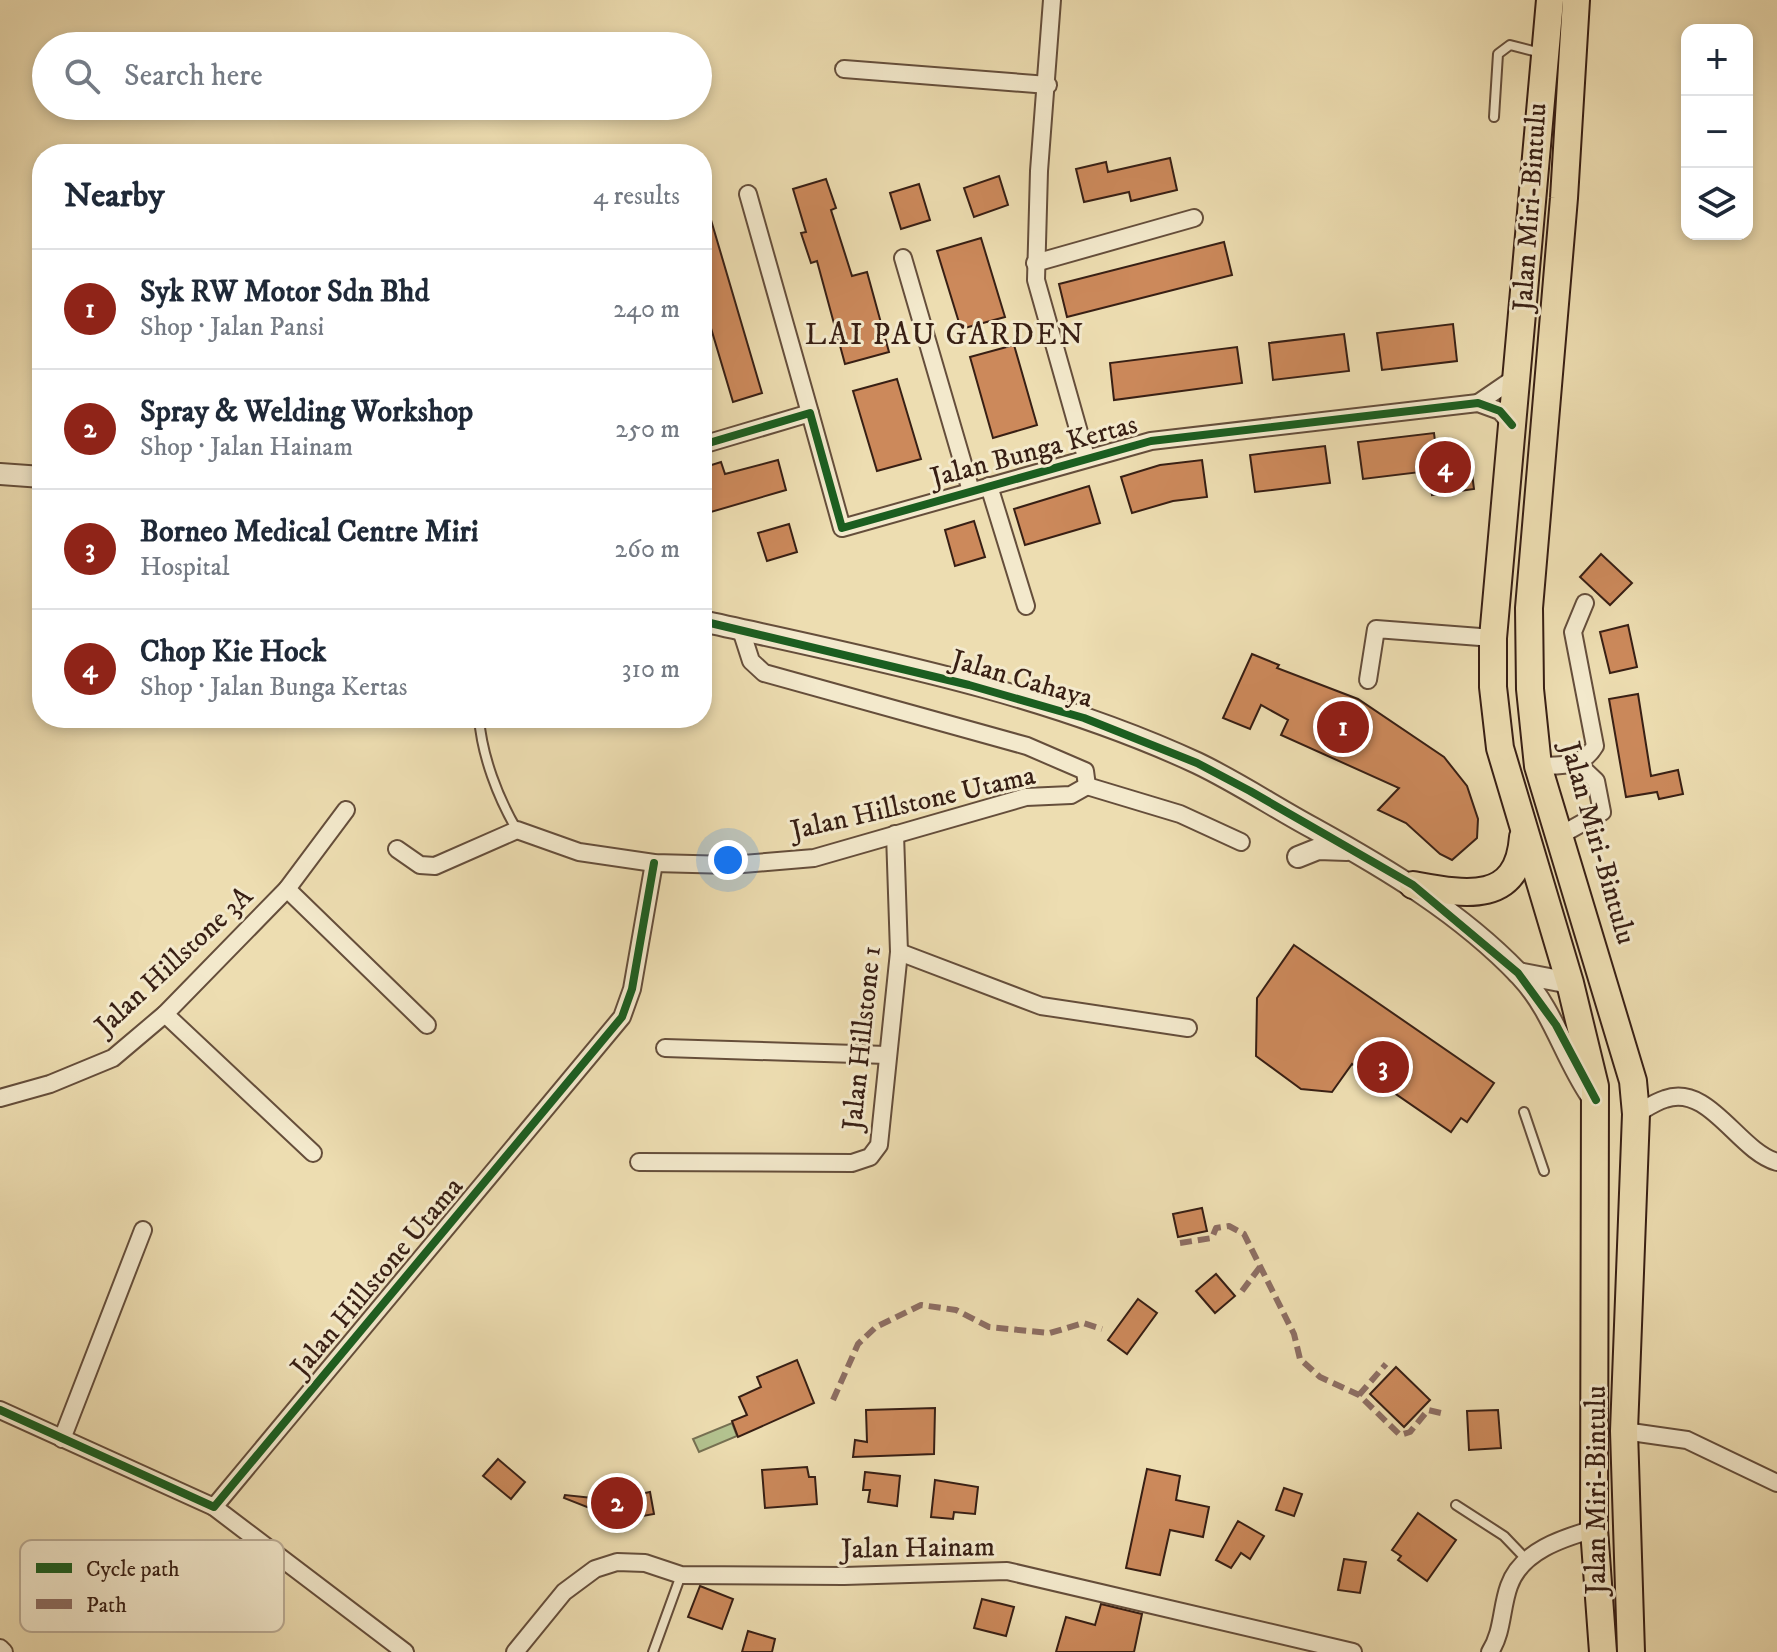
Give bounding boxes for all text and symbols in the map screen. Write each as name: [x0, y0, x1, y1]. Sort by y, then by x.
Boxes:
map controls: [1681, 24, 1753, 240]
button: +: [1681, 24, 1753, 96]
search box: [32, 32, 712, 120]
icon: search: [60, 54, 104, 98]
text: Search here: [124, 58, 263, 95]
button: −: [1681, 96, 1753, 168]
street label: Jalan Miri-Bintulu: [1505, 102, 1555, 315]
button: layers: [1681, 168, 1753, 240]
text: Nearby: [64, 175, 165, 217]
text: 4 results: [593, 180, 680, 213]
text: Syk RW Motor Sdn Bhd: [140, 274, 429, 311]
text: 1: [85, 293, 95, 326]
text: 240 m: [613, 293, 680, 326]
text: Shop · Jalan Pansi: [140, 311, 324, 344]
district label: LAI PAU GARDEN: [805, 317, 1085, 354]
text: Spray & Welding Workshop: [140, 394, 473, 431]
street label: Jalan Bunga Kertas: [924, 407, 1141, 496]
text: 2: [84, 413, 96, 446]
text: 250 m: [615, 413, 680, 446]
text: Shop · Jalan Hainam: [140, 431, 353, 464]
pin: 4: [1419, 437, 1471, 497]
text: Borneo Medical Centre Miri: [140, 514, 478, 551]
text: 3: [85, 533, 95, 566]
text: 260 m: [615, 533, 680, 566]
text: Hospital: [140, 551, 230, 584]
text: Chop Kie Hock: [140, 634, 326, 671]
street label: Jalan Cahaya: [944, 641, 1097, 716]
text: 4: [83, 653, 97, 686]
text: 310 m: [622, 653, 680, 686]
text: Shop · Jalan Bunga Kertas: [140, 671, 408, 704]
pin: 1: [1317, 697, 1369, 757]
street label: Jalan Miri-Bintulu: [1552, 735, 1644, 948]
street label: Jalan Hillstone Utama: [784, 758, 1039, 849]
your location: [708, 840, 748, 880]
street label: Jalan Hillstone 3A: [86, 878, 261, 1045]
street label: Jalan Hillstone 1: [835, 944, 889, 1135]
pin: 3: [1357, 1037, 1409, 1097]
street label: Jalan Hillstone Utama: [281, 1170, 471, 1386]
street label: Jalan Miri-Bintulu: [1579, 1386, 1614, 1597]
pin: 2: [591, 1473, 643, 1533]
street label: Jalan Hainam: [838, 1529, 995, 1567]
legend: [20, 1540, 284, 1632]
text: Cycle path: [86, 1556, 180, 1583]
text: Path: [86, 1592, 127, 1619]

